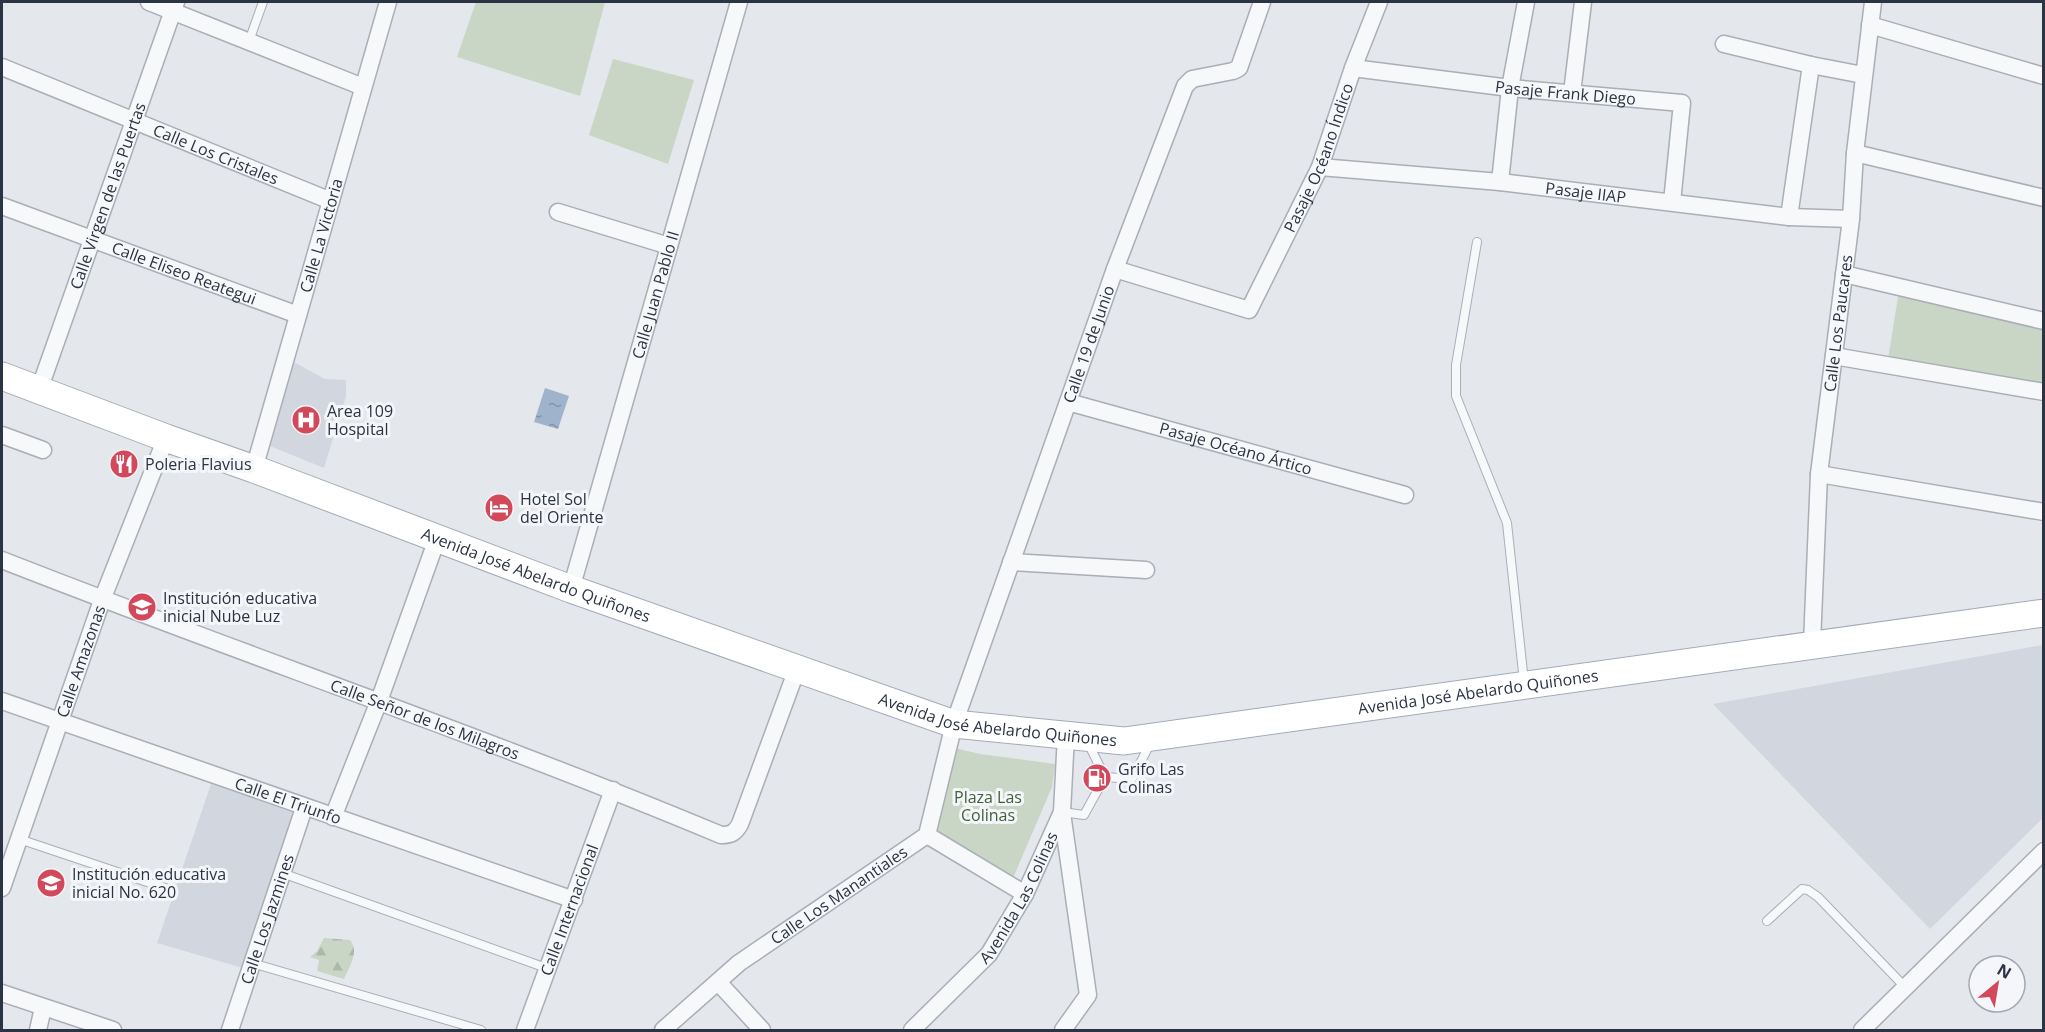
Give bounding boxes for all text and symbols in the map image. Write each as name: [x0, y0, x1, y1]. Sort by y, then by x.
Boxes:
street label: Pasaje Frank Diego: [1494, 75, 1637, 110]
street label: Pasaje Océano Índico: [1278, 80, 1358, 236]
street label: Calle Virgen de las Puertas: [64, 99, 151, 292]
street label: Calle Los Cristales: [150, 119, 282, 190]
street label: Calle La Victoria: [294, 176, 348, 295]
street label: Pasaje IIAP: [1544, 177, 1627, 208]
street label: Calle Juan Pablo II: [626, 228, 684, 361]
street label: Calle Eliseo Reategui: [109, 236, 259, 310]
street label: Calle Los Paucares: [1818, 253, 1857, 393]
street label: Calle 19 de Junio: [1058, 282, 1119, 406]
place label: Area 109 Hospital: [327, 400, 393, 440]
hospital icon: Area 109 Hospital: [290, 404, 322, 436]
street label: Pasaje Océano Ártico: [1157, 417, 1315, 480]
restaurant icon: Poleria Flavius: [108, 448, 140, 480]
place label: Poleria Flavius: [145, 453, 252, 475]
place label: Hotel Sol del Oriente: [520, 488, 603, 528]
hotel icon: Hotel Sol del Oriente: [483, 492, 515, 524]
street label: Avenida José Abelardo Quiñones: [418, 522, 654, 627]
place label: Institución educativa inicial Nube Luz: [163, 587, 317, 627]
school or university icon: Institución educativa inicial Nube Luz: [126, 591, 158, 623]
street label: Calle Amazonas: [51, 602, 110, 720]
street label: Avenida José Abelardo Quiñones: [1356, 664, 1600, 719]
street label: Calle Señor de los Milagros: [327, 674, 523, 765]
street label: Avenida José Abelardo Quiñones: [876, 687, 1118, 751]
place label: Grifo Las Colinas: [1118, 758, 1184, 798]
fuel station icon: Grifo Las Colinas: [1081, 762, 1113, 794]
street label: Calle El Triunfo: [232, 772, 344, 829]
park label: Plaza Las Colinas: [954, 786, 1022, 826]
street label: Avenida Las Colinas: [974, 828, 1063, 969]
street label: Calle Internacional: [535, 841, 603, 979]
street label: Calle Los Manantiales: [766, 841, 912, 949]
street label: Calle Los Jazmines: [235, 851, 299, 987]
place label: Institución educativa inicial No. 620: [72, 863, 226, 903]
school or university icon: Institución educativa inicial No. 620: [35, 867, 67, 899]
north arrow: [1967, 954, 2027, 1014]
text: N: [1993, 958, 2016, 984]

